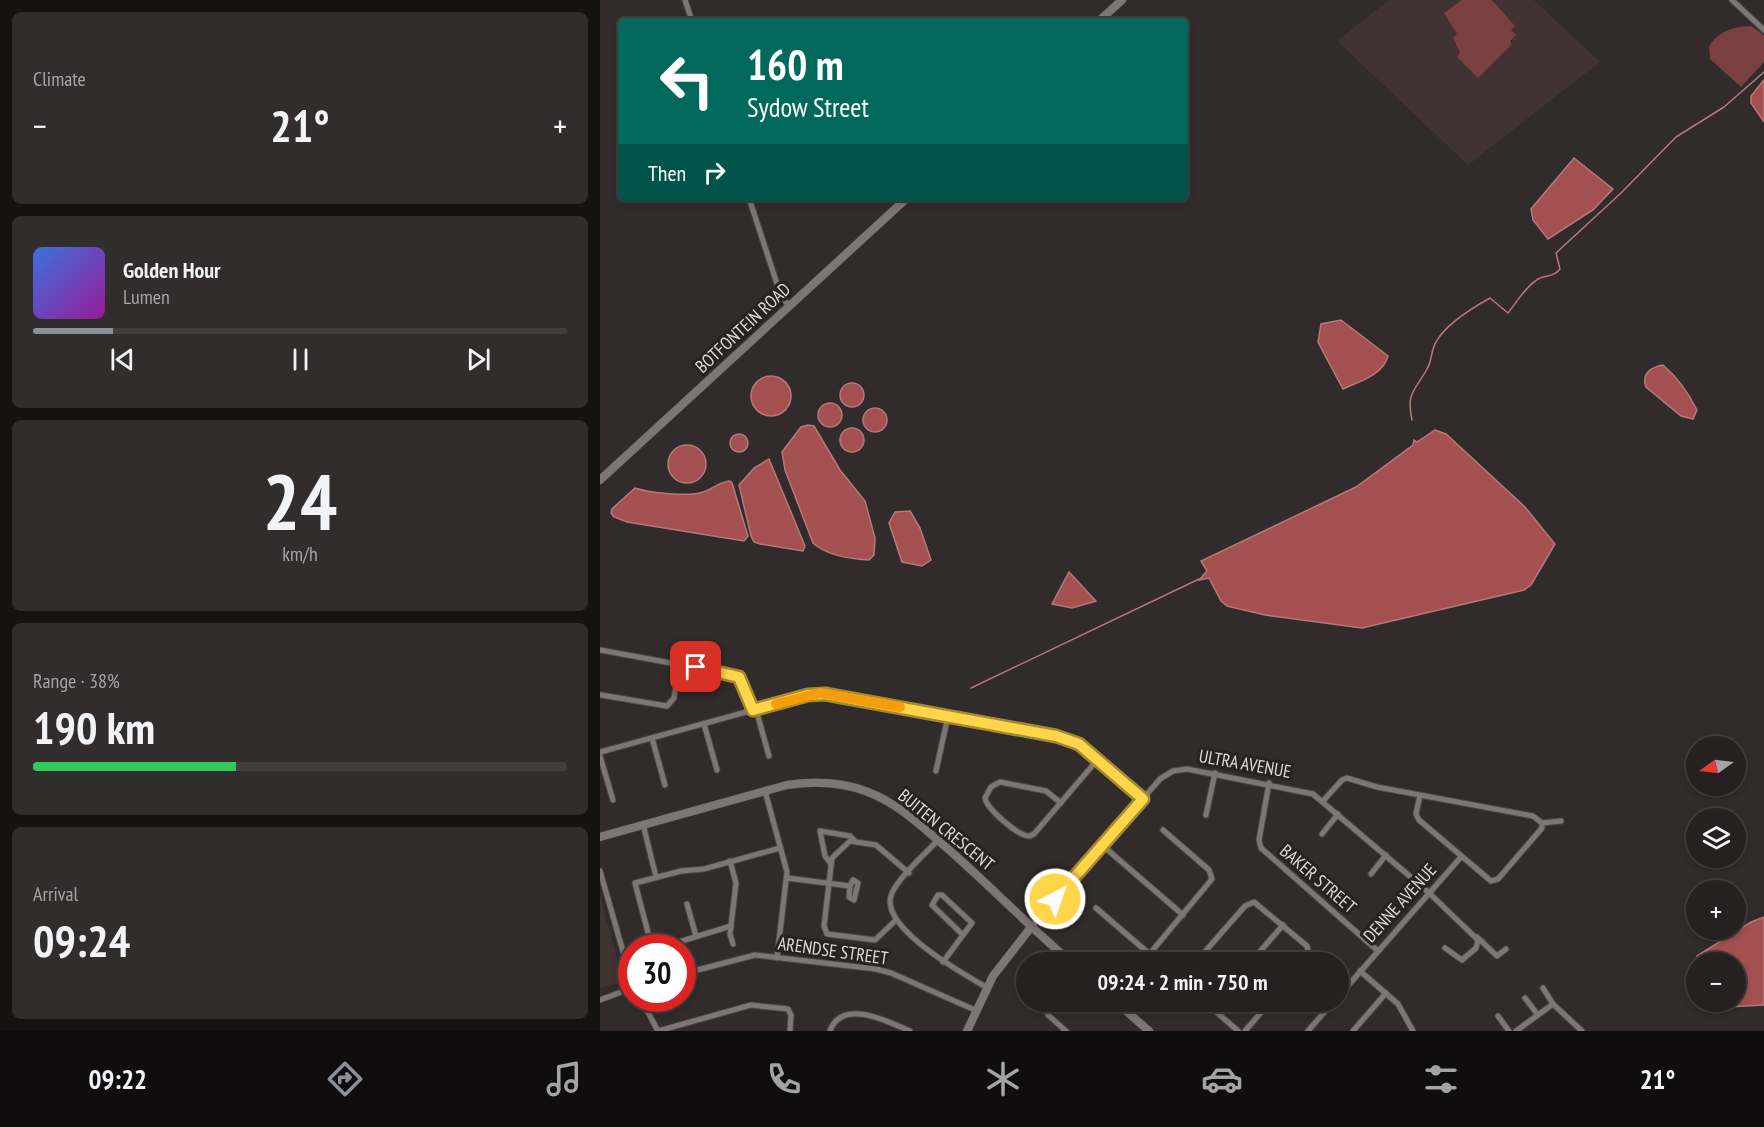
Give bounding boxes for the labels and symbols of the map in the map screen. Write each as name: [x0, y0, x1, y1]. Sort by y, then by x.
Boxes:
street label: BOTFONTEIN ROAD: [690, 278, 795, 378]
pin: [670, 641, 721, 692]
north arrow: [1686, 736, 1746, 796]
street label: ULTRA AVENUE: [1197, 744, 1293, 783]
street label: BUITEN CRESCENT: [893, 784, 999, 875]
street label: BAKER STREET: [1275, 839, 1361, 918]
street label: DENNE AVENUE: [1358, 858, 1441, 947]
position arrow: [1023, 867, 1087, 931]
street label: ARENDSE STREET: [776, 931, 890, 970]
speed limit sign: 30: [618, 934, 696, 1012]

